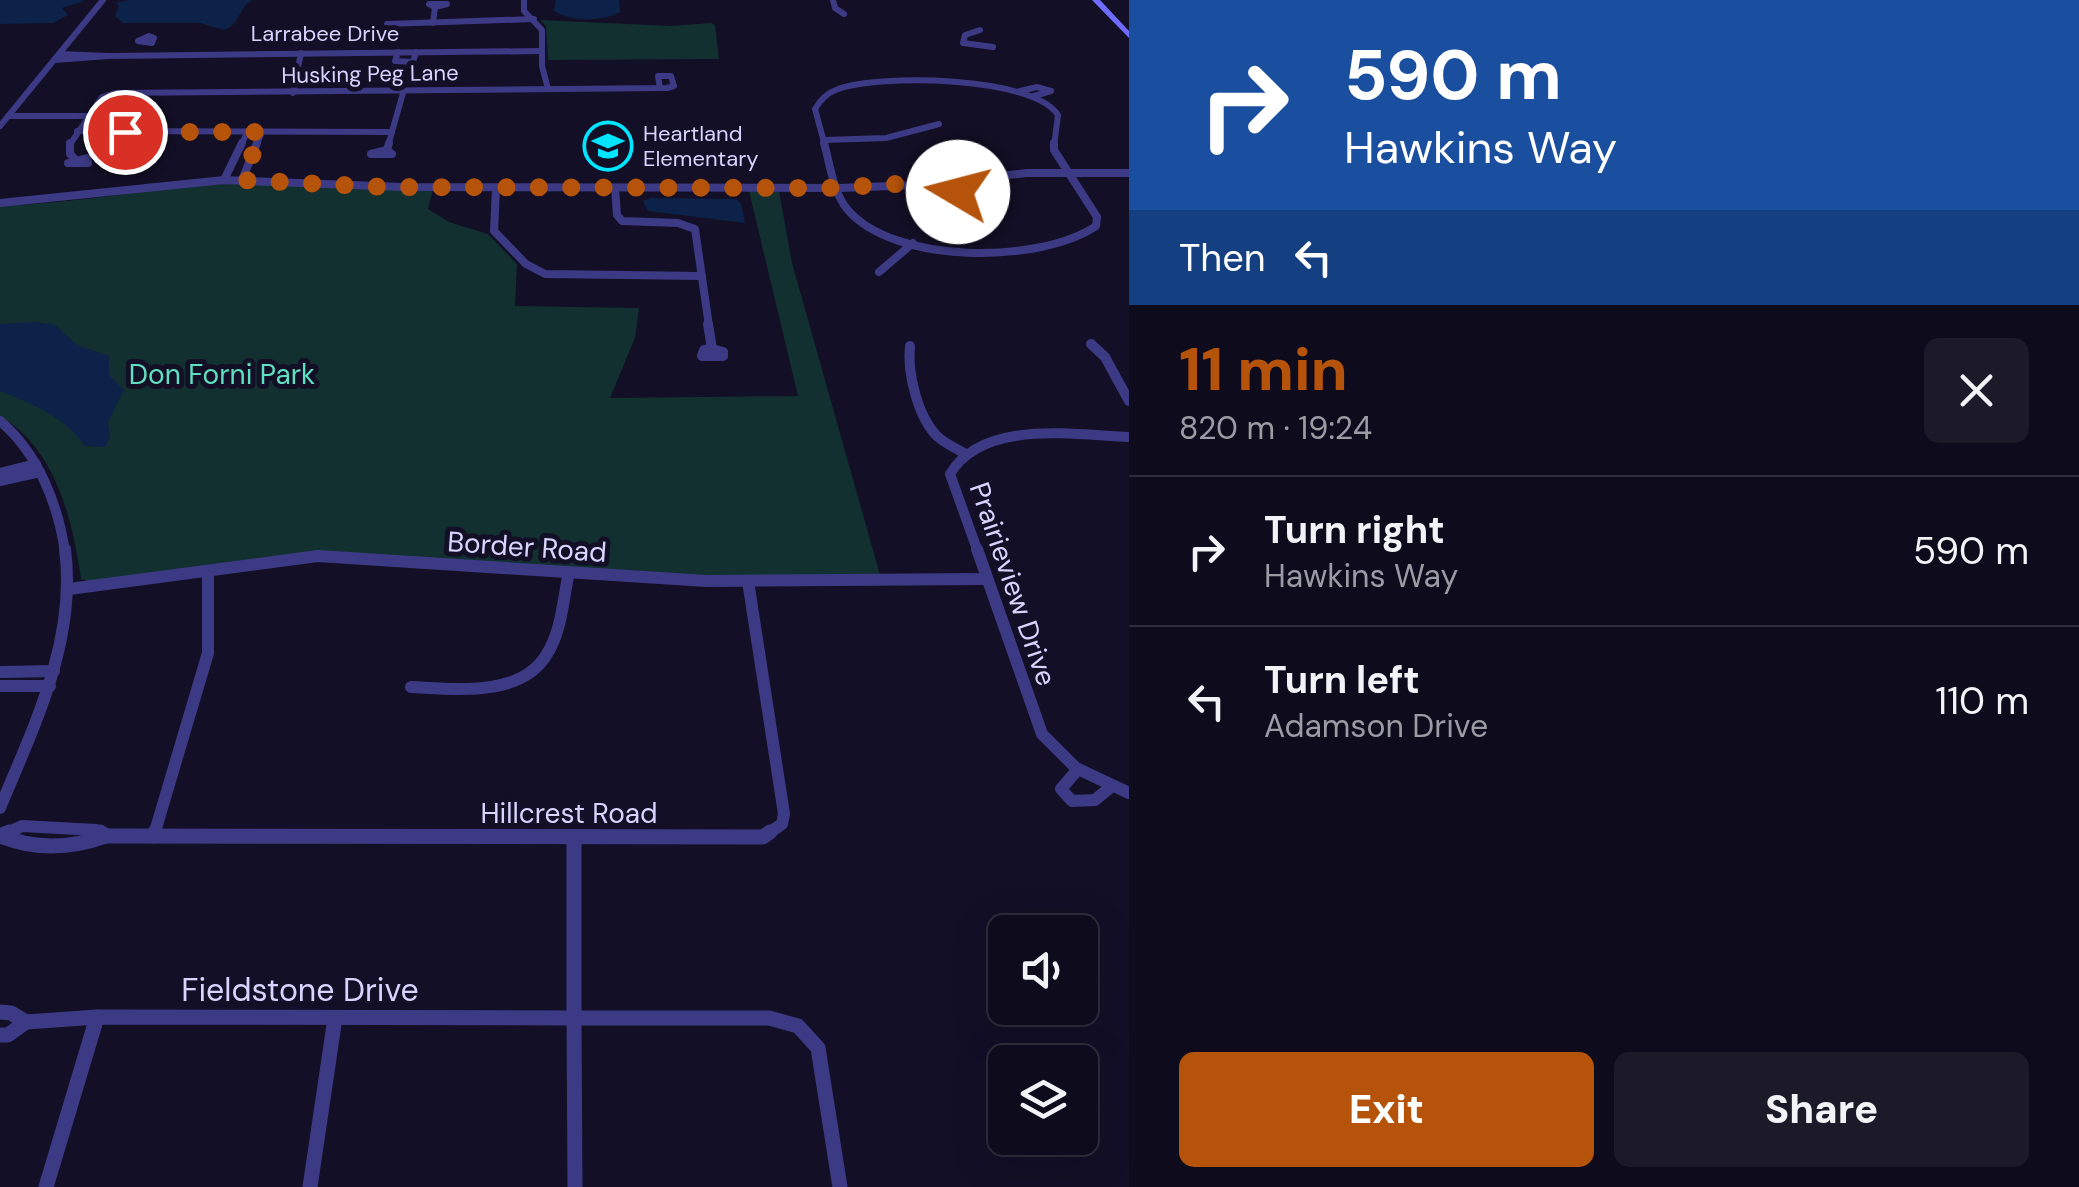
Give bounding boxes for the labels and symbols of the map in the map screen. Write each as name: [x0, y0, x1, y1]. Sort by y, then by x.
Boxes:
street label: Larrabee Drive: [251, 19, 399, 48]
street label: Husking Peg Lane: [281, 58, 459, 90]
pin: [83, 90, 168, 175]
place label: Heartland Elementary: [643, 119, 759, 173]
school or university icon: Heartland Elementary: [582, 120, 634, 172]
position arrow: [906, 140, 1010, 244]
park label: Don Forni Park: [129, 356, 315, 393]
street label: Prairieview Drive: [961, 477, 1065, 691]
street label: Border Road: [446, 523, 608, 571]
street label: Hillcrest Road: [480, 795, 658, 832]
street label: Fieldstone Drive: [181, 969, 419, 1011]

